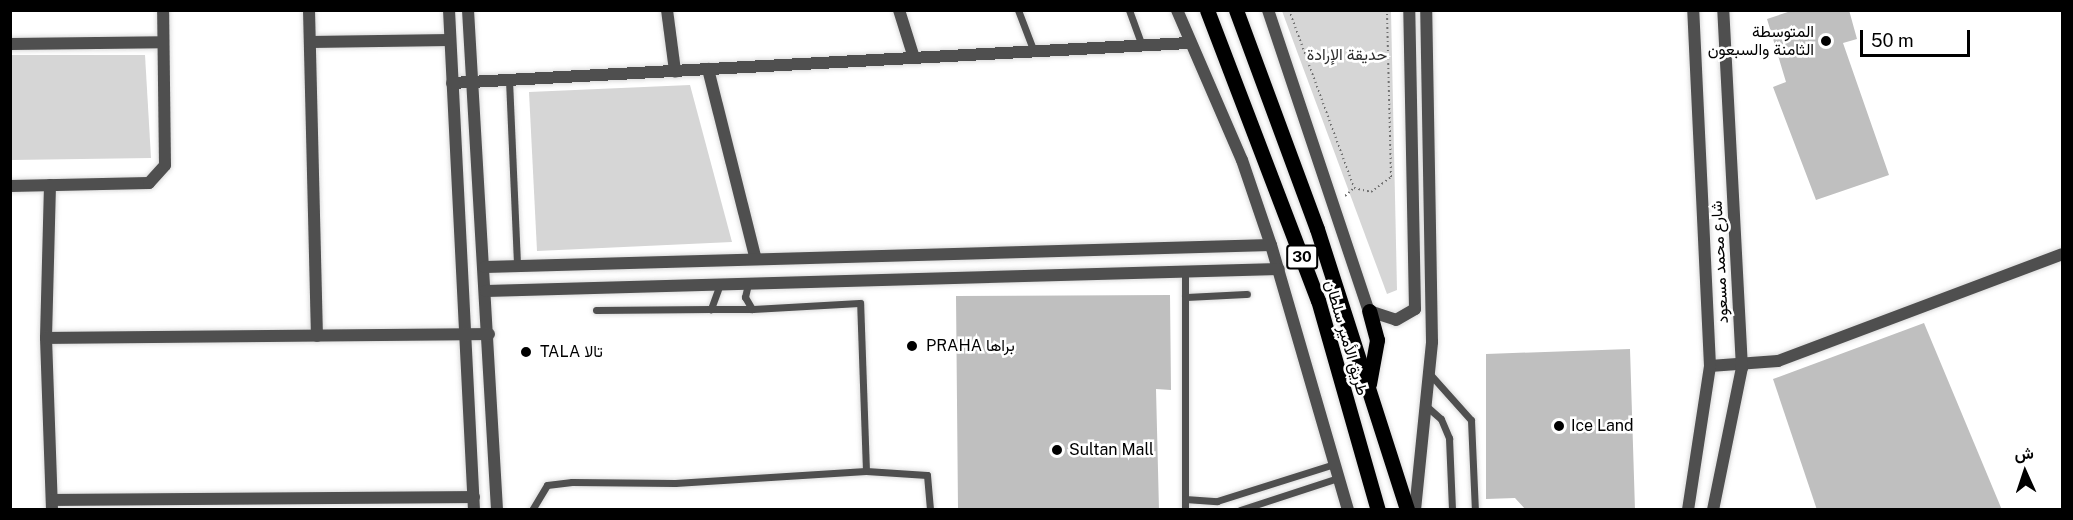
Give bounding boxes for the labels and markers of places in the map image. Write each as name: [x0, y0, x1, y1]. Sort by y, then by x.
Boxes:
place label: المتوسطة الثامنة والسبعون: [1708, 22, 1814, 60]
marker: المتوسطة الثامنة والسبعون: [1819, 34, 1833, 48]
place label: PRAHA براها: [926, 336, 1015, 356]
marker: PRAHA براها: [903, 337, 921, 355]
place label: TALA تالا: [540, 342, 603, 362]
marker: TALA تالا: [517, 343, 535, 361]
place label: Ice Land: [1571, 416, 1634, 436]
marker: Ice Land: [1552, 419, 1566, 433]
place label: Sultan Mall: [1069, 440, 1154, 460]
marker: Sultan Mall: [1050, 443, 1064, 457]

